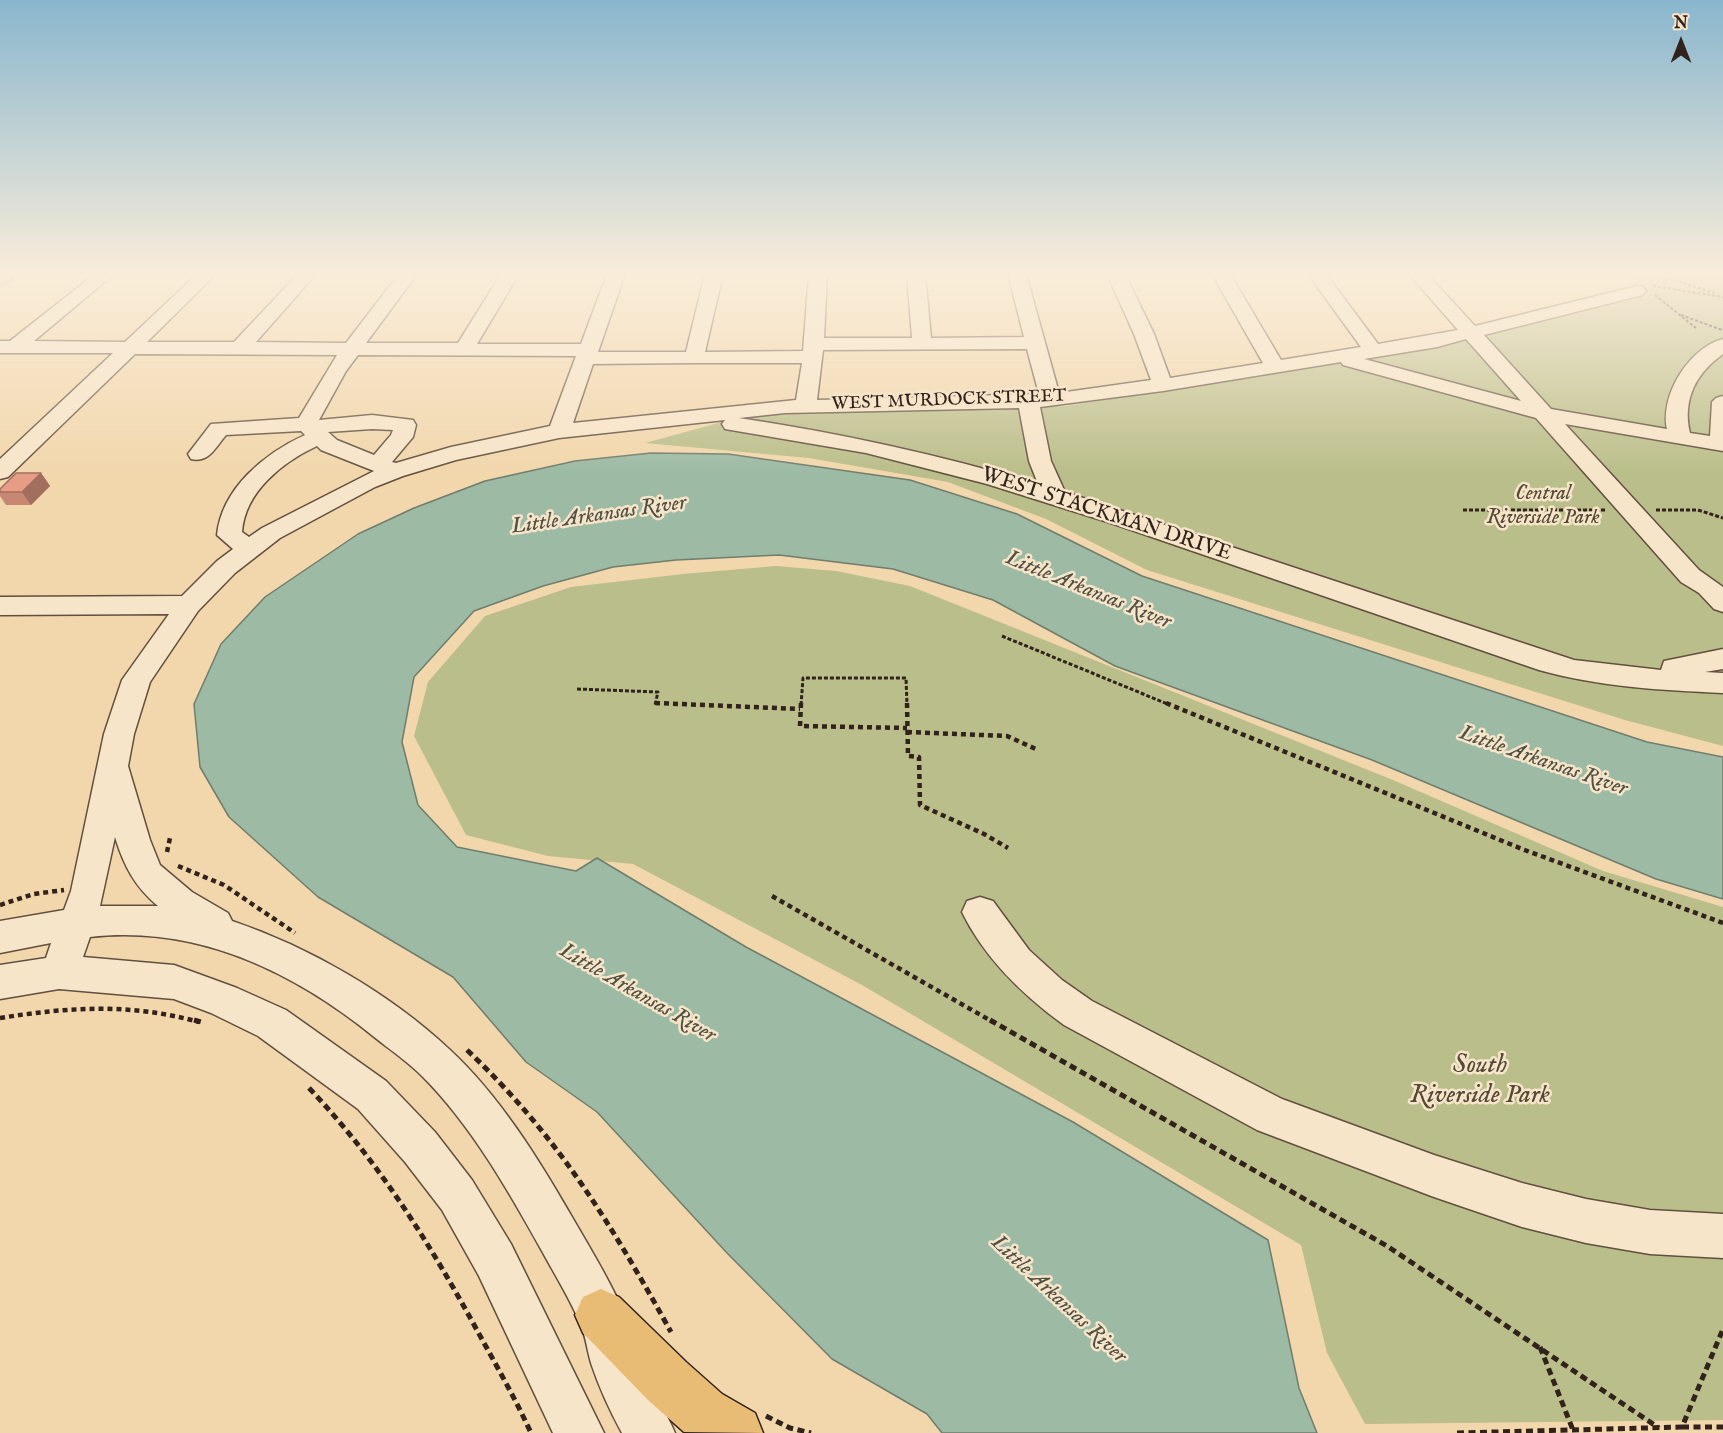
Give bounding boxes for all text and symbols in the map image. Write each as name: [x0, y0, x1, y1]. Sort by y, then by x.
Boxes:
north arrow: [1651, 12, 1711, 72]
text: N: [1674, 14, 1688, 34]
street label: WEST MURDOCK STREET: [831, 386, 1067, 416]
street label: WEST STACKMAN DRIVE: [978, 463, 1234, 567]
park label: Central Riverside Park: [1486, 482, 1600, 532]
water label: Little Arkansas River: [510, 491, 688, 541]
water label: Little Arkansas River: [1001, 546, 1175, 636]
water label: Little Arkansas River: [1455, 721, 1631, 803]
water label: Little Arkansas River: [554, 938, 720, 1050]
park label: South Riverside Park: [1410, 1051, 1550, 1112]
water label: Little Arkansas River: [985, 1230, 1131, 1370]

